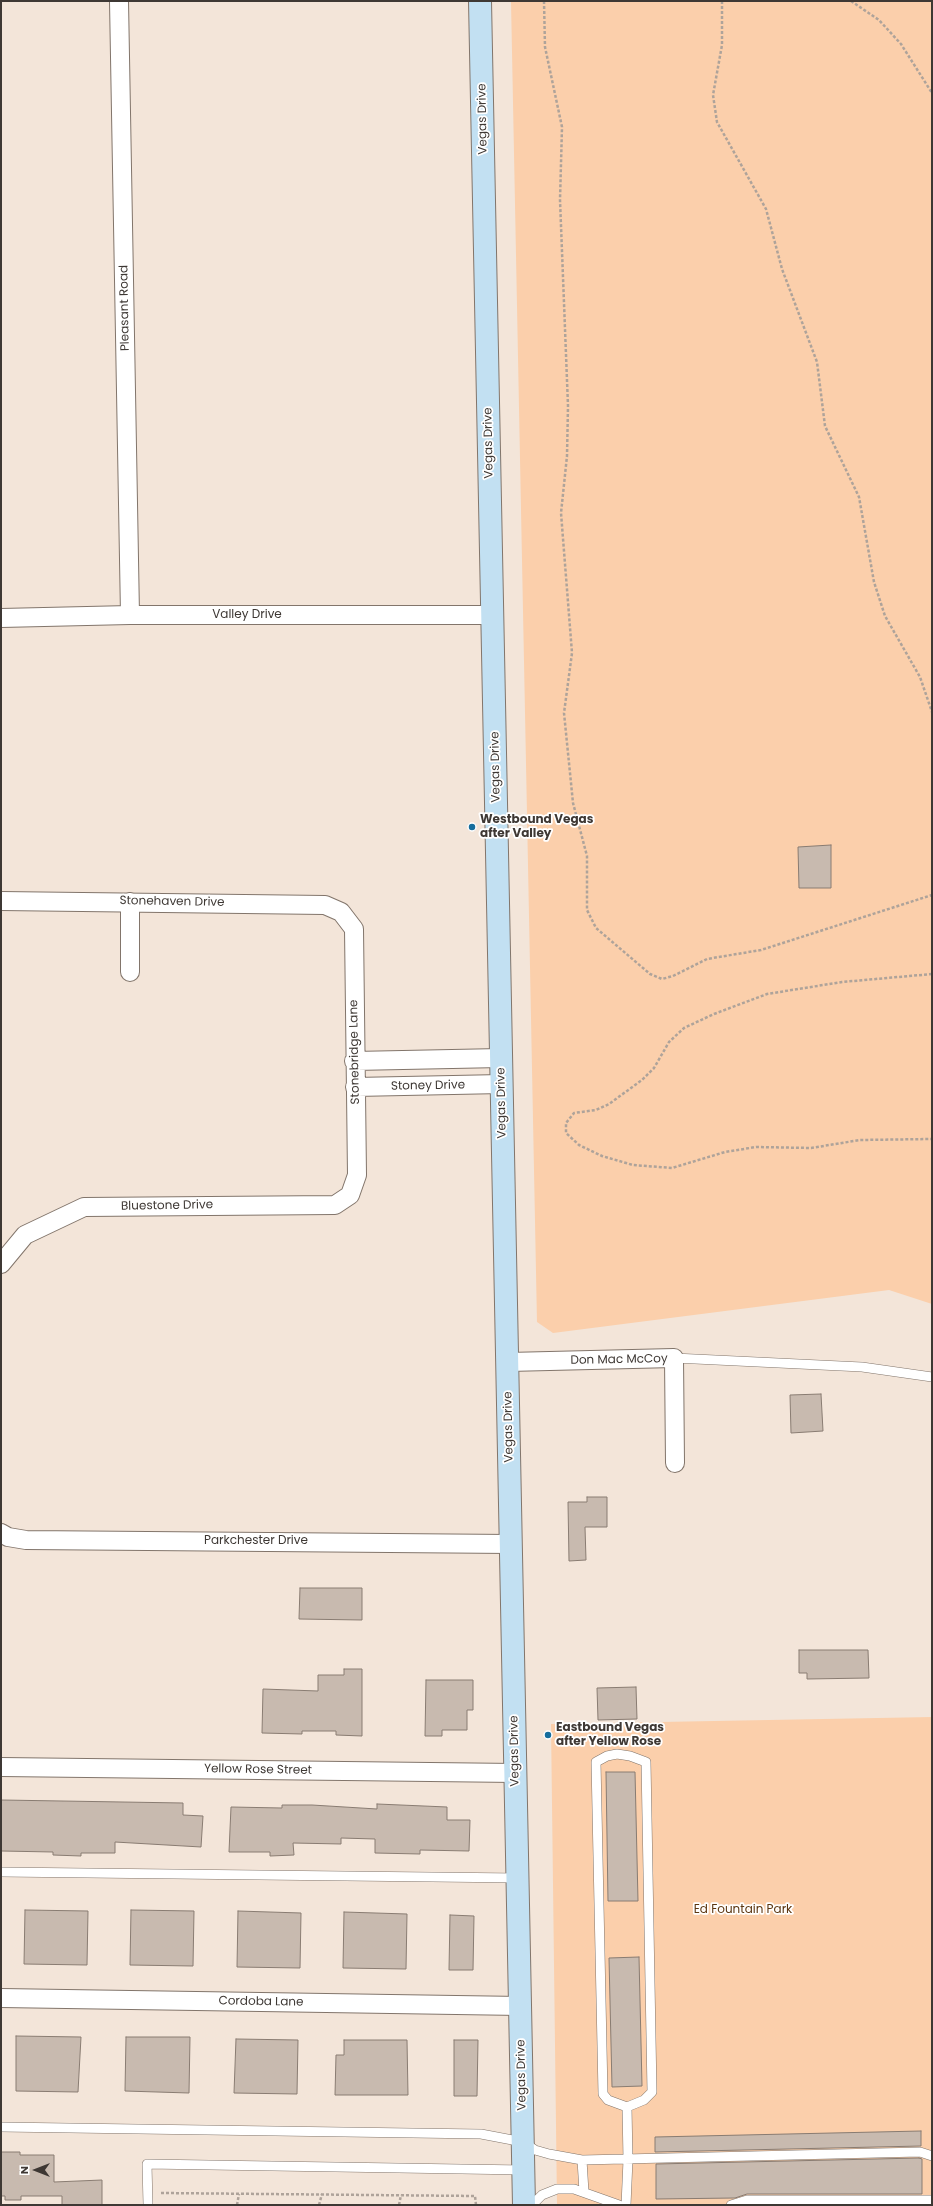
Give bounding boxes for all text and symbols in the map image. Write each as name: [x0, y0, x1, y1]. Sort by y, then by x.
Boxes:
street label: Vegas Drive: [475, 83, 491, 155]
street label: Pleasant Road: [117, 265, 133, 351]
street label: Vegas Drive: [481, 407, 497, 479]
street label: Valley Drive: [212, 608, 282, 622]
street label: Vegas Drive: [488, 731, 504, 803]
place label: Westbound Vegas after Valley: [480, 813, 593, 841]
marker: Westbound Vegas after Valley: [467, 822, 477, 832]
street label: Stonehaven Drive: [119, 894, 225, 910]
street label: Stonebridge Lane: [347, 999, 363, 1105]
street label: Vegas Drive: [494, 1067, 510, 1139]
street label: Stoney Drive: [391, 1078, 465, 1094]
street label: Bluestone Drive: [121, 1198, 213, 1214]
street label: Don Mac McCoy: [570, 1352, 668, 1368]
street label: Vegas Drive: [501, 1391, 517, 1463]
street label: Parkchester Drive: [204, 1534, 308, 1548]
street label: Vegas Drive: [507, 1715, 523, 1787]
place label: Eastbound Vegas after Yellow Rose: [556, 1721, 664, 1749]
marker: Eastbound Vegas after Yellow Rose: [543, 1730, 553, 1740]
street label: Yellow Rose Street: [204, 1762, 312, 1778]
park label: Ed Fountain Park: [694, 1903, 792, 1917]
street label: Cordoba Lane: [218, 1994, 304, 2010]
street label: Vegas Drive: [514, 2039, 530, 2111]
north arrow: [16, 2150, 56, 2190]
text: N: [16, 2166, 32, 2174]

